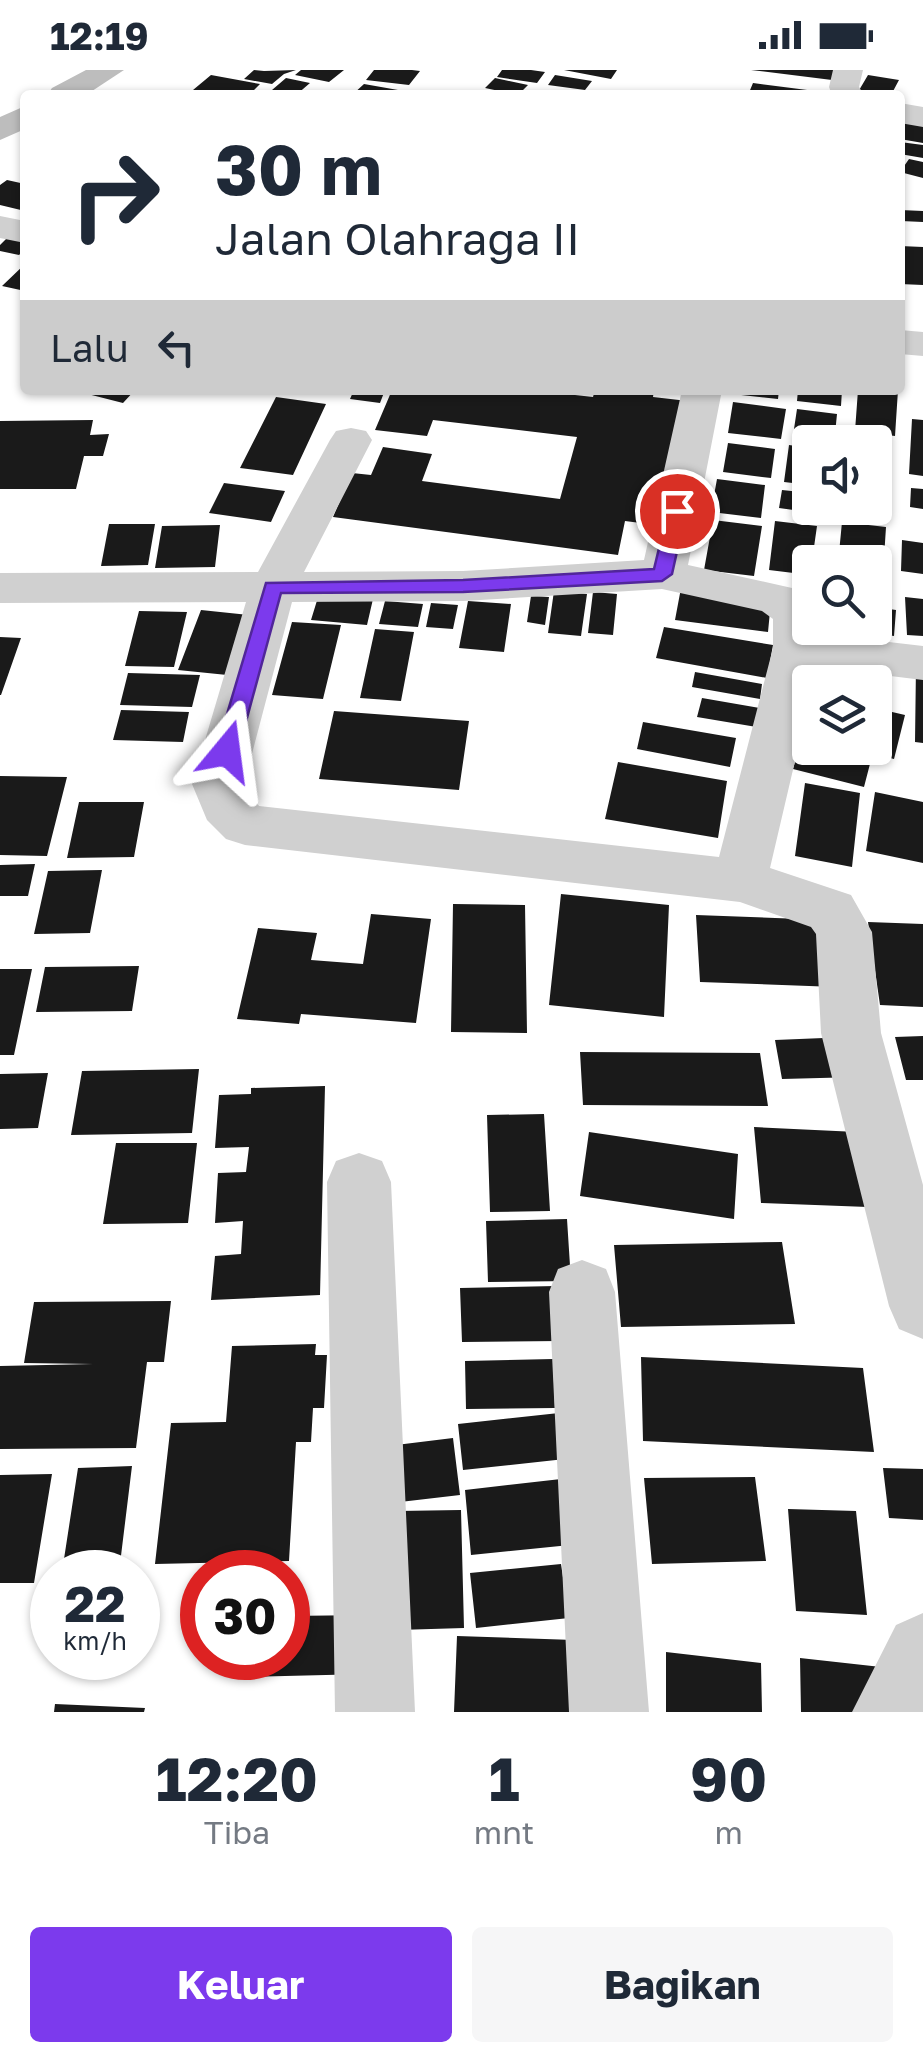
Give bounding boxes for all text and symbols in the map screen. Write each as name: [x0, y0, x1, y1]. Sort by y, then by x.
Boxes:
text: 12:19: [50, 13, 149, 58]
text: 30 m: [215, 126, 382, 210]
icon: right: [50, 130, 180, 260]
text: Jalan Olahraga II: [215, 211, 580, 265]
icon: left: [149, 320, 204, 375]
text: Lalu: [50, 325, 129, 370]
map controls: [792, 425, 892, 765]
button: sound: [792, 425, 892, 525]
pin: [635, 469, 720, 554]
icon: arrive: [650, 484, 705, 539]
button: search: [792, 545, 892, 645]
button: layers: [792, 665, 892, 765]
position arrow: [175, 699, 279, 803]
speed limit sign: 30: [180, 1550, 310, 1680]
text: 22: [64, 1573, 125, 1633]
text: km/h: [63, 1625, 127, 1656]
text: 12:20: [156, 1742, 318, 1814]
text: 1: [489, 1742, 520, 1814]
text: 90: [690, 1742, 767, 1814]
text: Tiba: [204, 1813, 270, 1851]
text: mnt: [474, 1813, 534, 1851]
text: m: [714, 1813, 743, 1851]
button: Keluar: [30, 1927, 452, 2042]
button: Bagikan: [472, 1927, 893, 2042]

